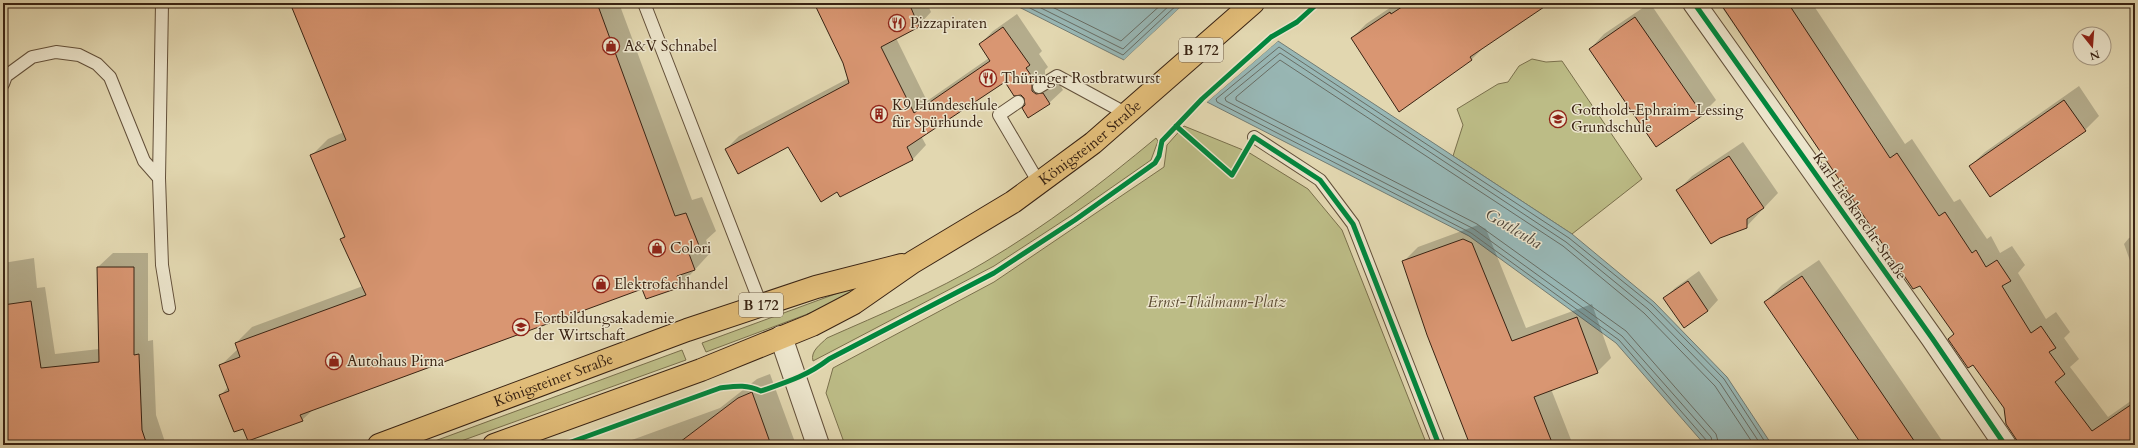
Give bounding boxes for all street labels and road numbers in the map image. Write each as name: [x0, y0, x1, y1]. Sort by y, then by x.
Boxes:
road number: B 172: [1179, 38, 1223, 62]
street label: Königsteiner Straße: [1035, 95, 1146, 190]
street label: Karl-Liebknecht-Straße: [1808, 148, 1912, 284]
road number: B 172: [739, 293, 783, 317]
street label: Königsteiner Straße: [491, 348, 616, 411]

